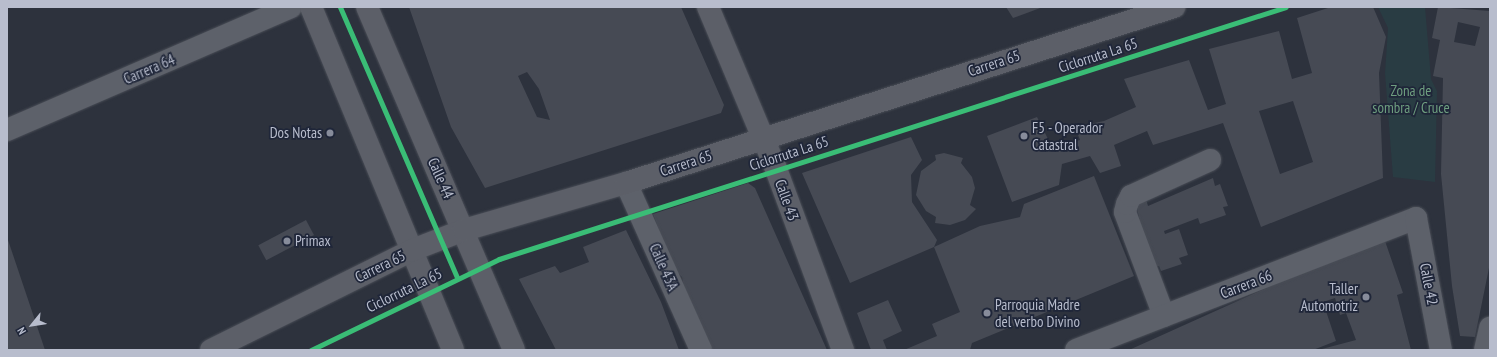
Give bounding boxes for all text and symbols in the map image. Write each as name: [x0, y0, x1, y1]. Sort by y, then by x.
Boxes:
street label: Ciclorruta La 65: [1056, 34, 1140, 76]
street label: Carrera 65: [966, 46, 1022, 80]
street label: Carrera 64: [121, 50, 177, 88]
park label: Zona de sombra / Cruce: [1372, 81, 1450, 116]
place label: F5 - Operador Catastral: [1032, 118, 1104, 153]
place label: Dos Notas: [270, 124, 322, 142]
marker: Dos Notas: [325, 128, 335, 138]
marker: F5 - Operador Catastral: [1019, 131, 1029, 141]
street label: Ciclorruta La 65: [747, 132, 831, 174]
street label: Carrera 65: [658, 146, 714, 180]
street label: Calle 44: [424, 155, 458, 201]
street label: Calle 43: [771, 177, 803, 223]
place label: Primax: [295, 232, 331, 250]
marker: Primax: [282, 236, 292, 246]
street label: Calle 43A: [646, 241, 682, 293]
street label: Carrera 65: [352, 246, 408, 286]
street label: Calle 42: [1416, 261, 1442, 307]
street label: Ciclorruta La 65: [363, 264, 445, 316]
street label: Carrera 66: [1218, 266, 1274, 302]
place label: Taller Automotriz: [1301, 279, 1358, 314]
marker: Taller Automotriz: [1361, 292, 1371, 302]
place label: Parroquia Madre del verbo Divino: [995, 295, 1080, 330]
north arrow: [12, 305, 52, 345]
marker: Parroquia Madre del verbo Divino: [982, 308, 992, 318]
text: N: [14, 325, 29, 337]

